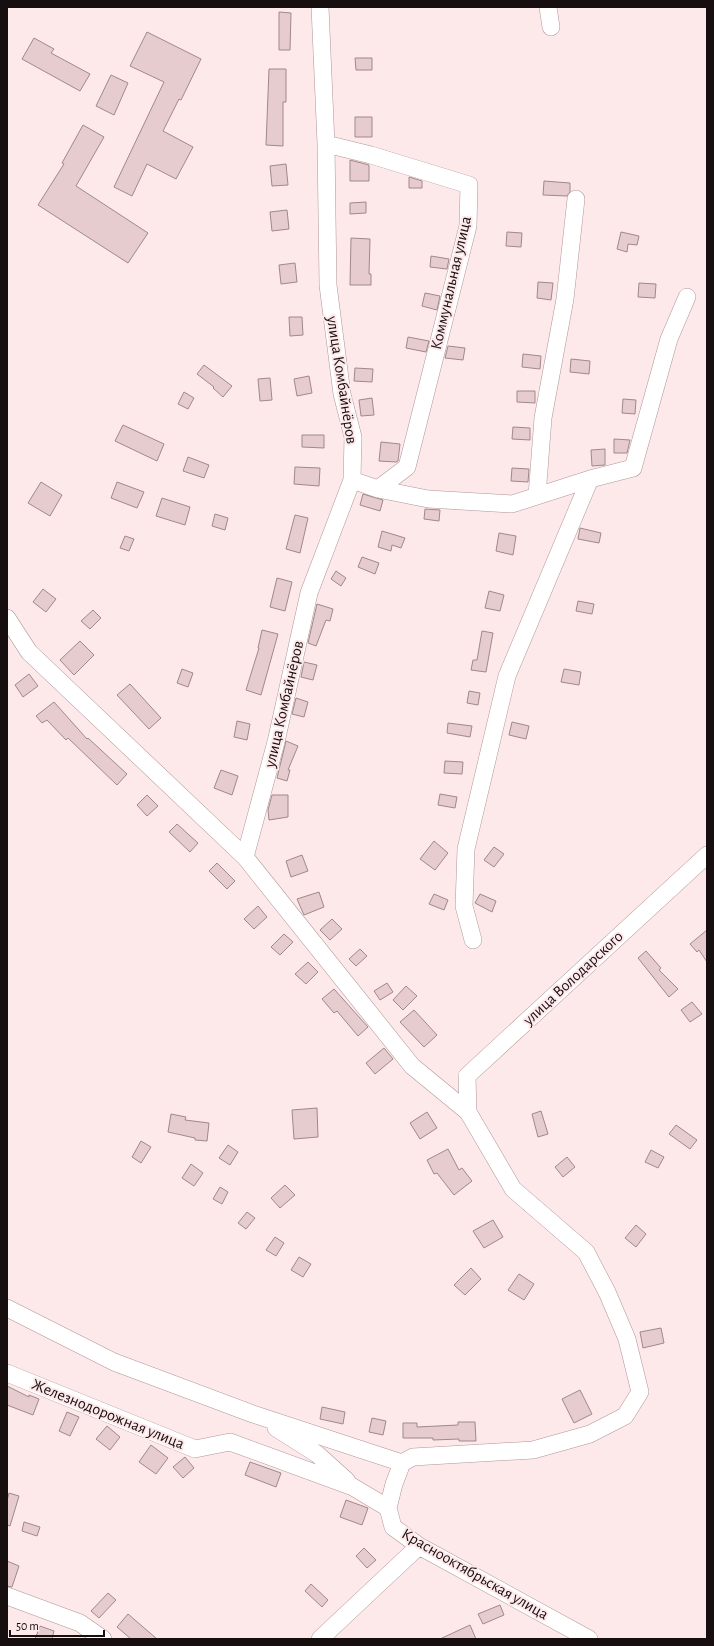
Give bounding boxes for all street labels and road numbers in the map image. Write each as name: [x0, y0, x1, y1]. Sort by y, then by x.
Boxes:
street label: Коммунальная улица: [428, 215, 475, 351]
street label: улица Комбайнёров: [323, 314, 360, 445]
street label: улица Комбайнёров: [261, 639, 307, 770]
street label: улица Володарского: [519, 928, 627, 1029]
street label: Железнодорожная улица: [29, 1376, 187, 1453]
street label: Краснооктябрьская улица: [398, 1525, 551, 1623]

